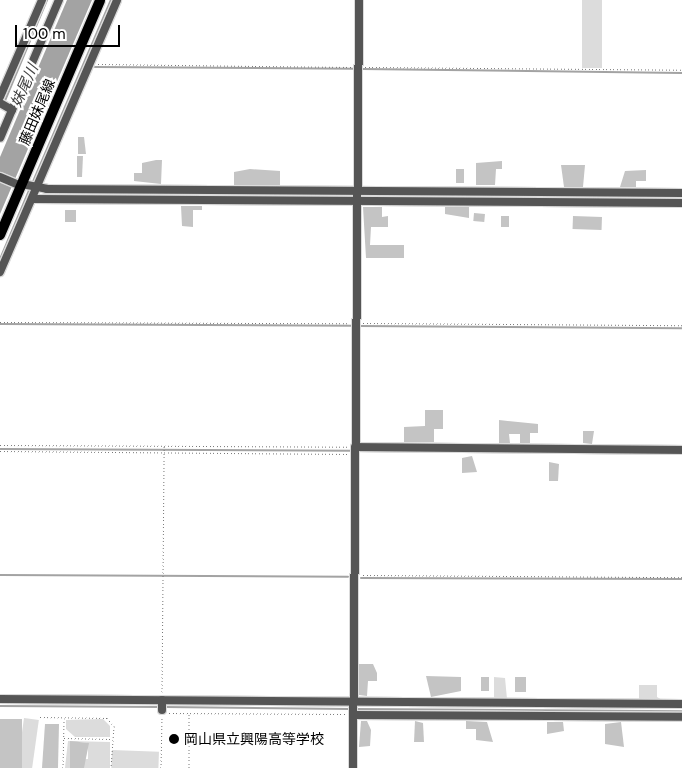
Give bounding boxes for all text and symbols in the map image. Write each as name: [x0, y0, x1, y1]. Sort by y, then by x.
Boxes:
scale bar: [18, 15, 122, 47]
text: 100 m: [23, 24, 66, 44]
water label: 妹尾川: [8, 62, 42, 110]
street label: 藤田妹尾線: [16, 77, 58, 147]
place label: 岡山県立興陽高等学校: [184, 731, 324, 747]
marker: 岡山県立興陽高等学校: [168, 733, 180, 745]

